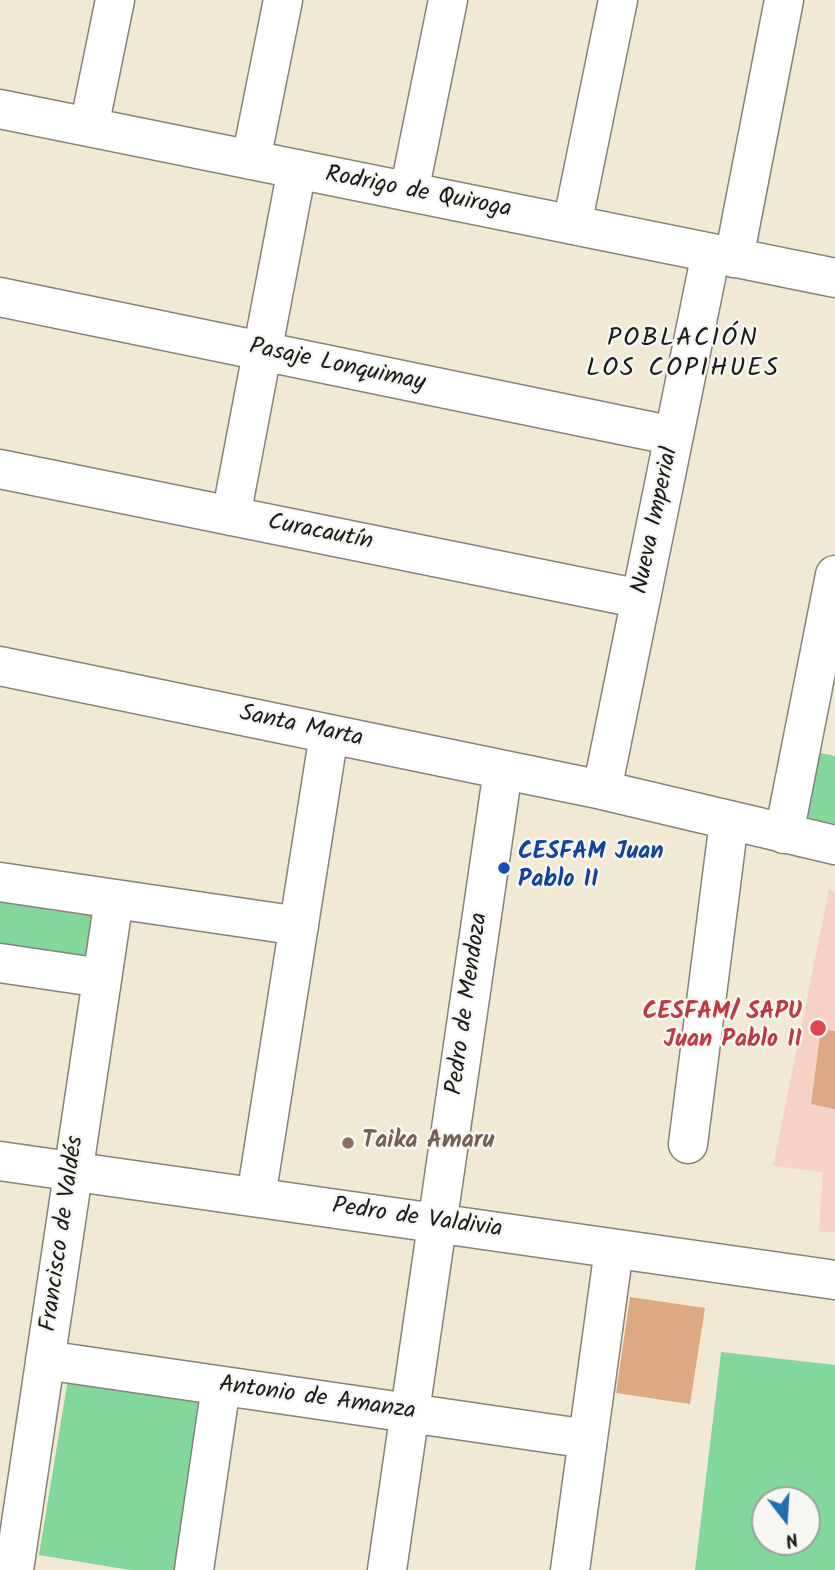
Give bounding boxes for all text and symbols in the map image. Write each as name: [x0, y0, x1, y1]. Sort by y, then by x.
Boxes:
street label: Rodrigo de Quiroga: [323, 162, 513, 226]
district label: POBLACIÓN LOS COPIHUES: [587, 325, 779, 386]
street label: Pasaje Lonquimay: [246, 334, 428, 400]
street label: Nueva Imperial: [627, 445, 687, 597]
street label: Curacautín: [265, 510, 375, 558]
street label: Santa Marta: [237, 701, 365, 755]
place label: CESFAM Juan Pablo II: [518, 840, 664, 896]
marker: CESFAM Juan Pablo II: [496, 860, 512, 876]
street label: Pedro de Mendoza: [442, 911, 496, 1097]
place label: CESFAM/ SAPU Juan Pablo II: [643, 1000, 802, 1056]
marker: CESFAM/ SAPU Juan Pablo II: [808, 1018, 828, 1038]
place label: Taika Amaru: [362, 1129, 494, 1157]
street label: Francisco de Valdés: [36, 1134, 92, 1334]
marker: Taika Amaru: [340, 1135, 356, 1151]
street label: Pedro de Valdivia: [330, 1194, 504, 1246]
street label: Antonio de Amanza: [217, 1372, 417, 1428]
north arrow: [751, 1486, 821, 1556]
text: N: [781, 1523, 802, 1555]

